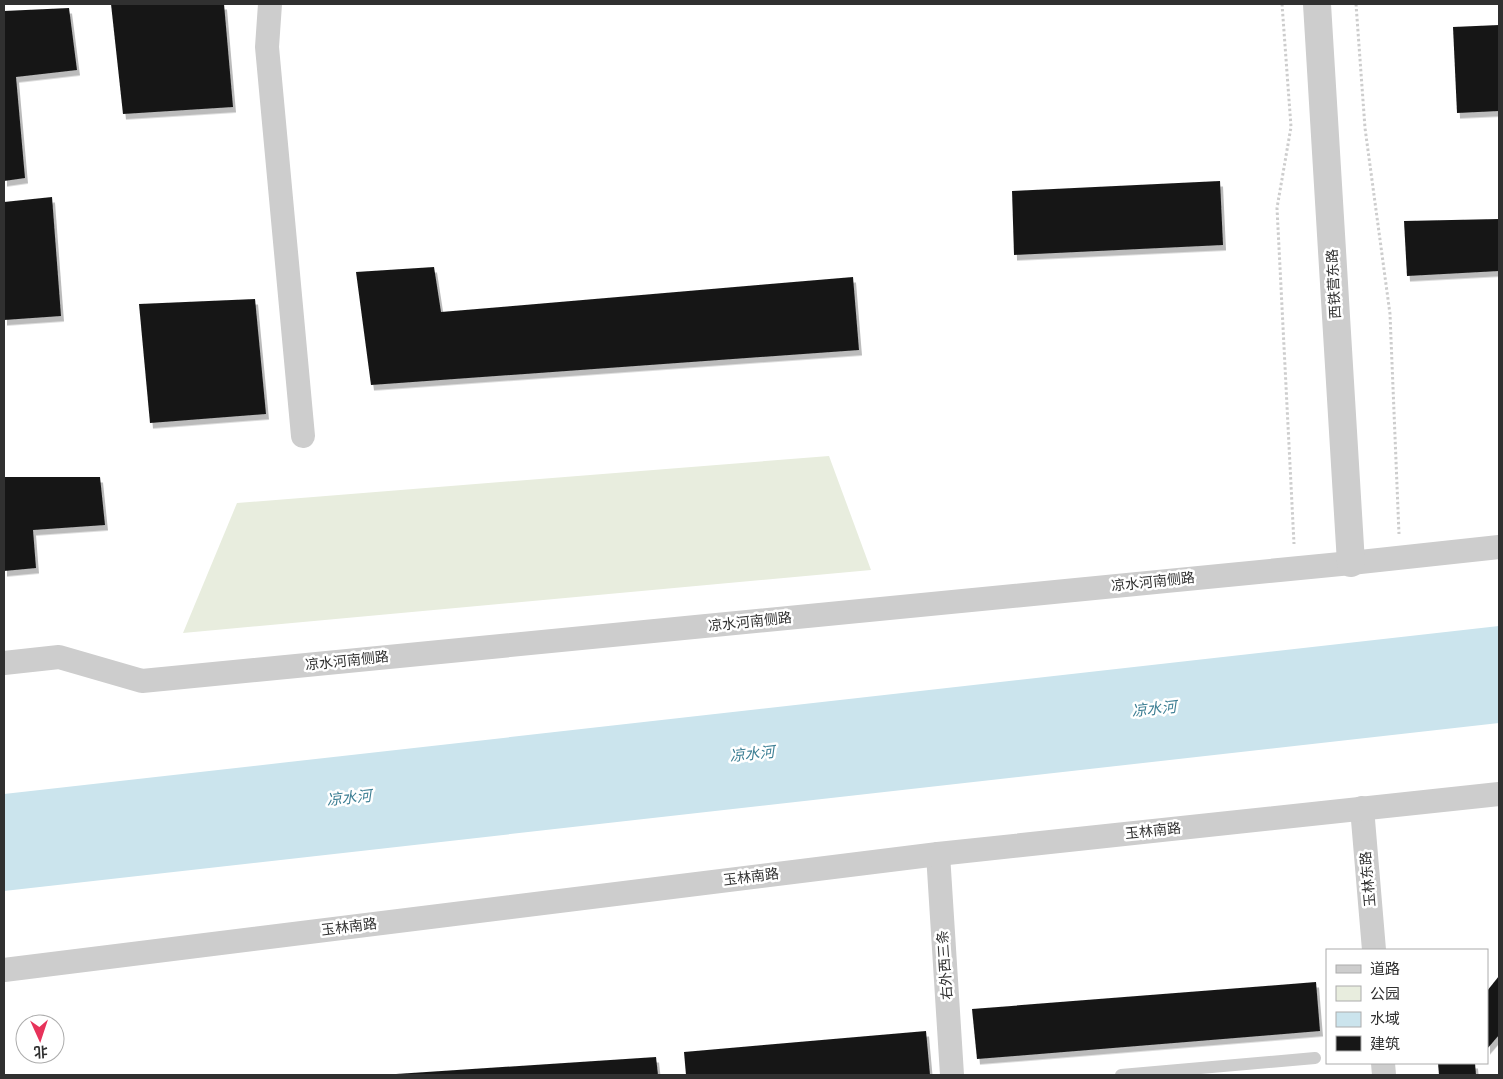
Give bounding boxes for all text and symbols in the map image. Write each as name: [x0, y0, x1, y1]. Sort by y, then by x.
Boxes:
street label: 西铁营东路: [1324, 249, 1344, 319]
street label: 凉水河南侧路: [1110, 569, 1196, 595]
street label: 凉水河南侧路: [707, 609, 793, 635]
street label: 凉水河南侧路: [304, 648, 390, 674]
water label: 凉水河: [1131, 697, 1180, 720]
water label: 凉水河: [729, 742, 778, 765]
water label: 凉水河: [326, 786, 375, 809]
street label: 玉林南路: [1124, 820, 1182, 842]
street label: 玉林东路: [1357, 850, 1379, 908]
street label: 玉林南路: [722, 865, 780, 889]
street label: 玉林南路: [320, 915, 378, 939]
street label: 右外西三条: [934, 929, 956, 1001]
legend: [1326, 949, 1488, 1064]
text: 道路: [1370, 960, 1400, 978]
text: 公园: [1370, 985, 1400, 1003]
text: 水域: [1370, 1010, 1400, 1028]
north arrow: [15, 1014, 65, 1064]
text: 建筑: [1370, 1035, 1400, 1053]
text: 北: [33, 1043, 48, 1060]

